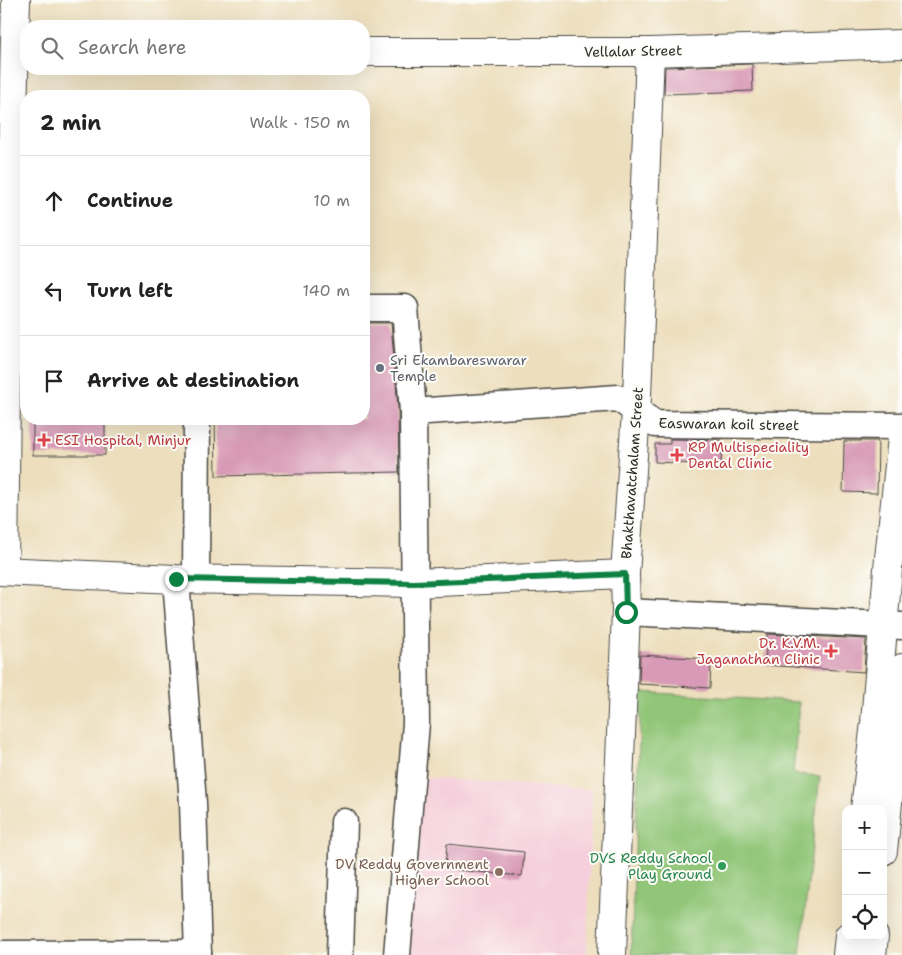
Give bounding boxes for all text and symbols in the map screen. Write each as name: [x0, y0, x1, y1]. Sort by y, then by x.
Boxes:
search box: [20, 20, 370, 75]
icon: search: [38, 34, 66, 62]
text: Search here: [78, 35, 187, 60]
street label: Vellalar Street: [584, 41, 682, 61]
text: 2 min: [40, 109, 101, 137]
text: Walk · 150 m: [249, 112, 350, 133]
icon: ahead: [40, 187, 68, 215]
text: Continue: [87, 188, 173, 213]
text: 10 m: [313, 190, 350, 211]
icon: left: [40, 277, 68, 305]
text: Turn left: [87, 278, 173, 303]
text: 140 m: [303, 280, 350, 301]
place label: Sri Ekambareswarar Temple: [390, 351, 528, 385]
marker: Sri Ekambareswarar Temple: [374, 362, 386, 374]
icon: arrive: [40, 367, 68, 395]
text: Arrive at destination: [87, 368, 299, 393]
street label: Bhakthavatchalam Street: [617, 387, 647, 559]
street label: Easwaran koil street: [659, 414, 799, 434]
place label: ESI Hospital, Minjur: [55, 431, 192, 449]
marker: ESI Hospital, Minjur: [37, 433, 51, 447]
place label: RP Multispeciality Dental Clinic: [688, 438, 809, 472]
marker: RP Multispeciality Dental Clinic: [670, 448, 684, 462]
route end: [165, 568, 188, 591]
route start: [615, 601, 638, 624]
place label: Dr. K.V.M. Jaganathan Clinic: [697, 634, 820, 668]
marker: Dr. K.V.M. Jaganathan Clinic: [824, 644, 838, 658]
map controls: [842, 805, 887, 940]
button: +: [842, 805, 887, 850]
place label: DVS Reddy School Play Ground: [590, 849, 713, 883]
button: −: [842, 850, 887, 895]
place label: DV Reddy Government Higher School: [335, 855, 490, 889]
marker: DVS Reddy School Play Ground: [716, 860, 728, 872]
marker: DV Reddy Government Higher School: [493, 866, 505, 878]
button: locate: [842, 895, 887, 940]

